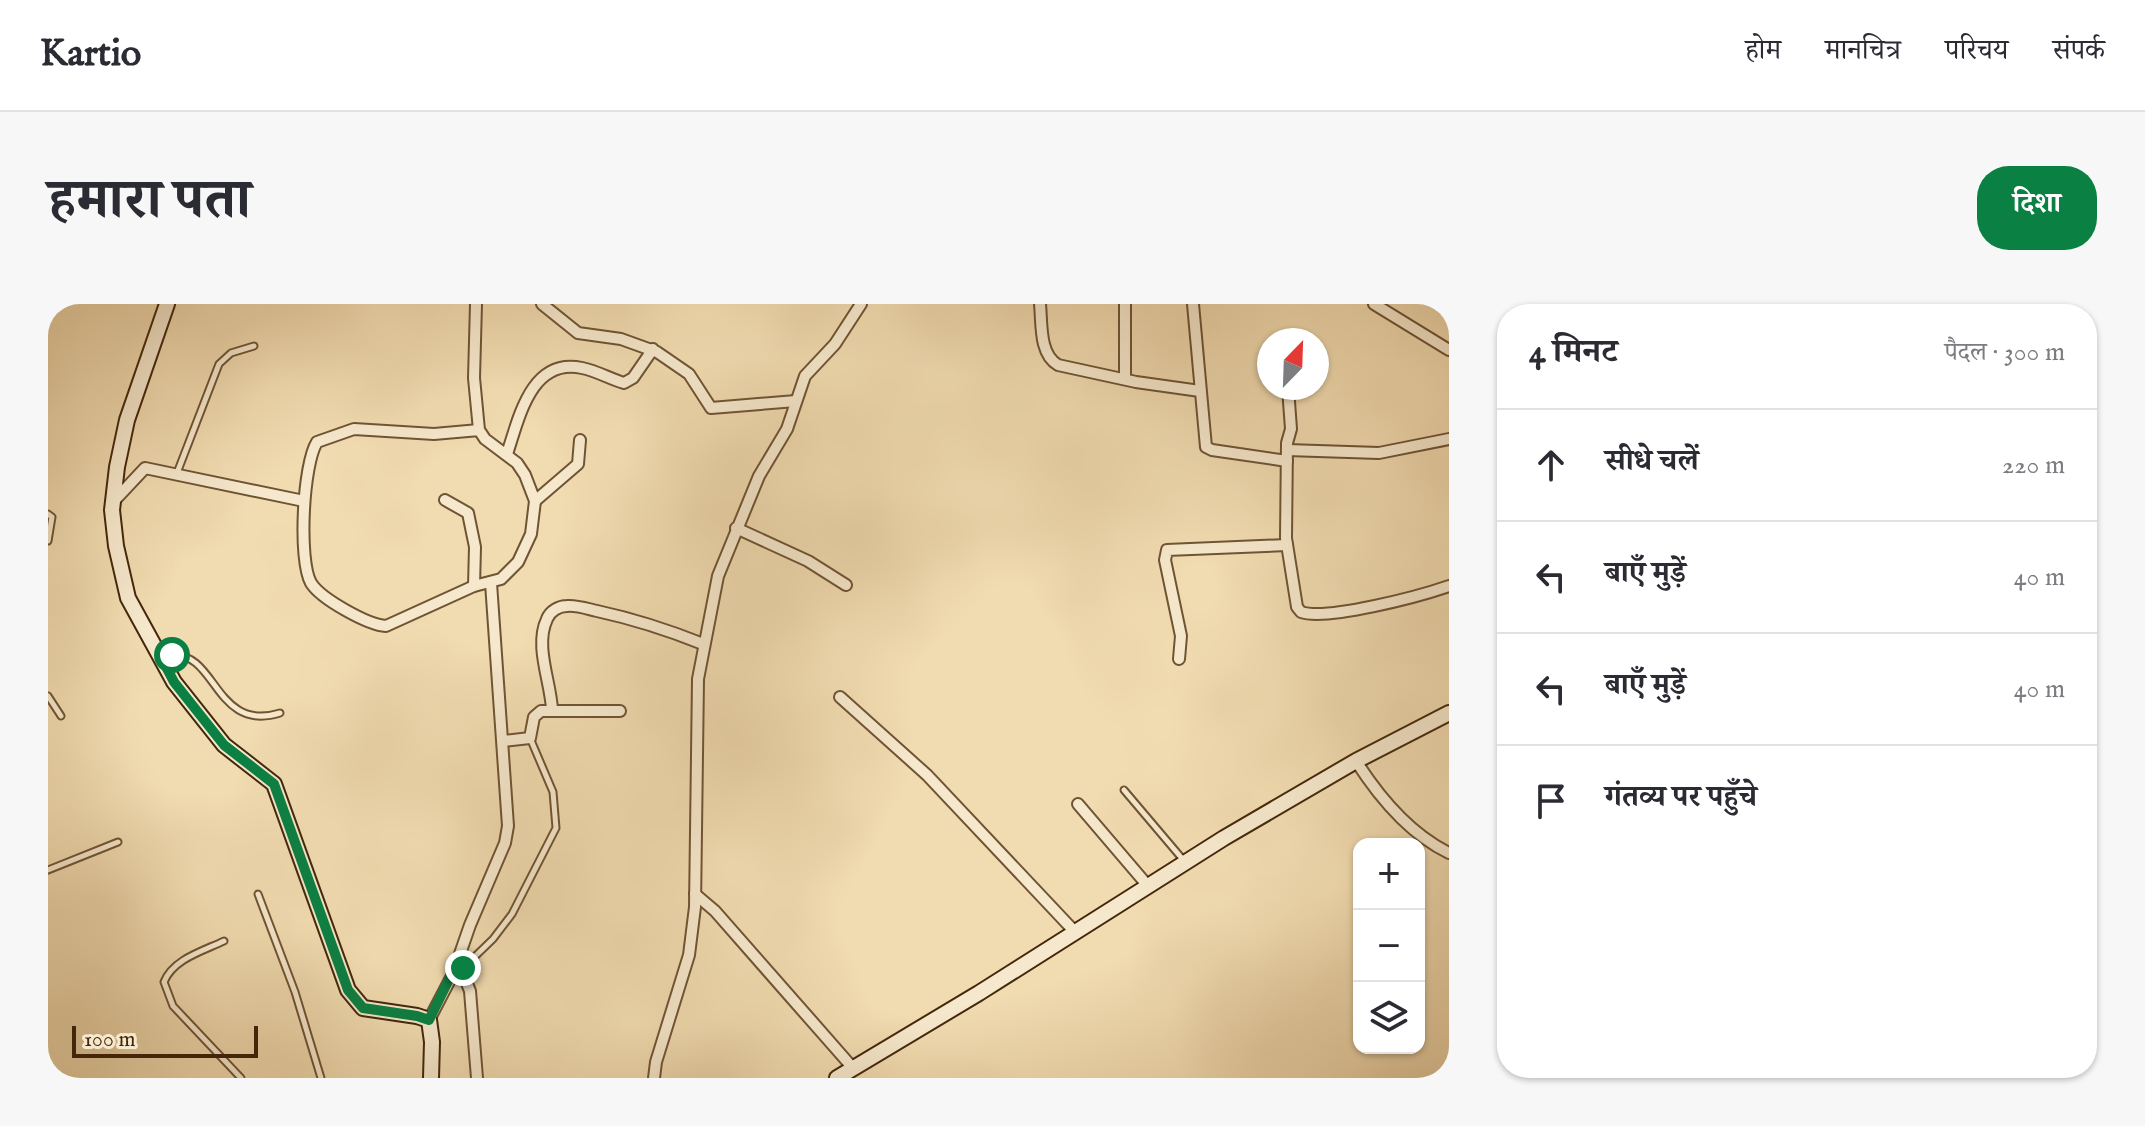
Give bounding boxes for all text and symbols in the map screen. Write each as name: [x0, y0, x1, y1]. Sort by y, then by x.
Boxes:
text: Kartio: [40, 31, 141, 79]
text: होम: [1745, 34, 1781, 69]
text: मानचित्र: [1825, 34, 1901, 69]
text: परिचय: [1945, 34, 2008, 69]
text: संपर्क: [2052, 34, 2105, 69]
text: हमारा पता: [48, 166, 251, 237]
button: दिशा: [1977, 166, 2097, 250]
north arrow: [1257, 328, 1329, 400]
text: 4 मिनट: [1529, 331, 1618, 374]
text: पैदल · 300 m: [1944, 336, 2065, 369]
icon: ahead: [1529, 443, 1573, 487]
text: सीधे चलें: [1605, 443, 1699, 481]
text: 220 m: [2002, 449, 2065, 482]
icon: left: [1529, 555, 1573, 599]
text: बाएँ मुड़ें: [1605, 555, 1686, 593]
text: 40 m: [2014, 561, 2065, 594]
route start: [154, 637, 190, 673]
icon: left: [1529, 667, 1573, 711]
text: बाएँ मुड़ें: [1605, 667, 1686, 705]
text: 40 m: [2014, 673, 2065, 706]
icon: arrive: [1529, 779, 1573, 823]
text: गंतव्य पर पहुँचे: [1605, 779, 1757, 817]
map controls: [1353, 838, 1425, 1054]
button: +: [1353, 838, 1425, 910]
button: −: [1353, 910, 1425, 982]
route end: [445, 950, 481, 986]
button: layers: [1353, 982, 1425, 1054]
scale bar: [72, 1022, 258, 1058]
text: 100 m: [84, 1026, 136, 1054]

